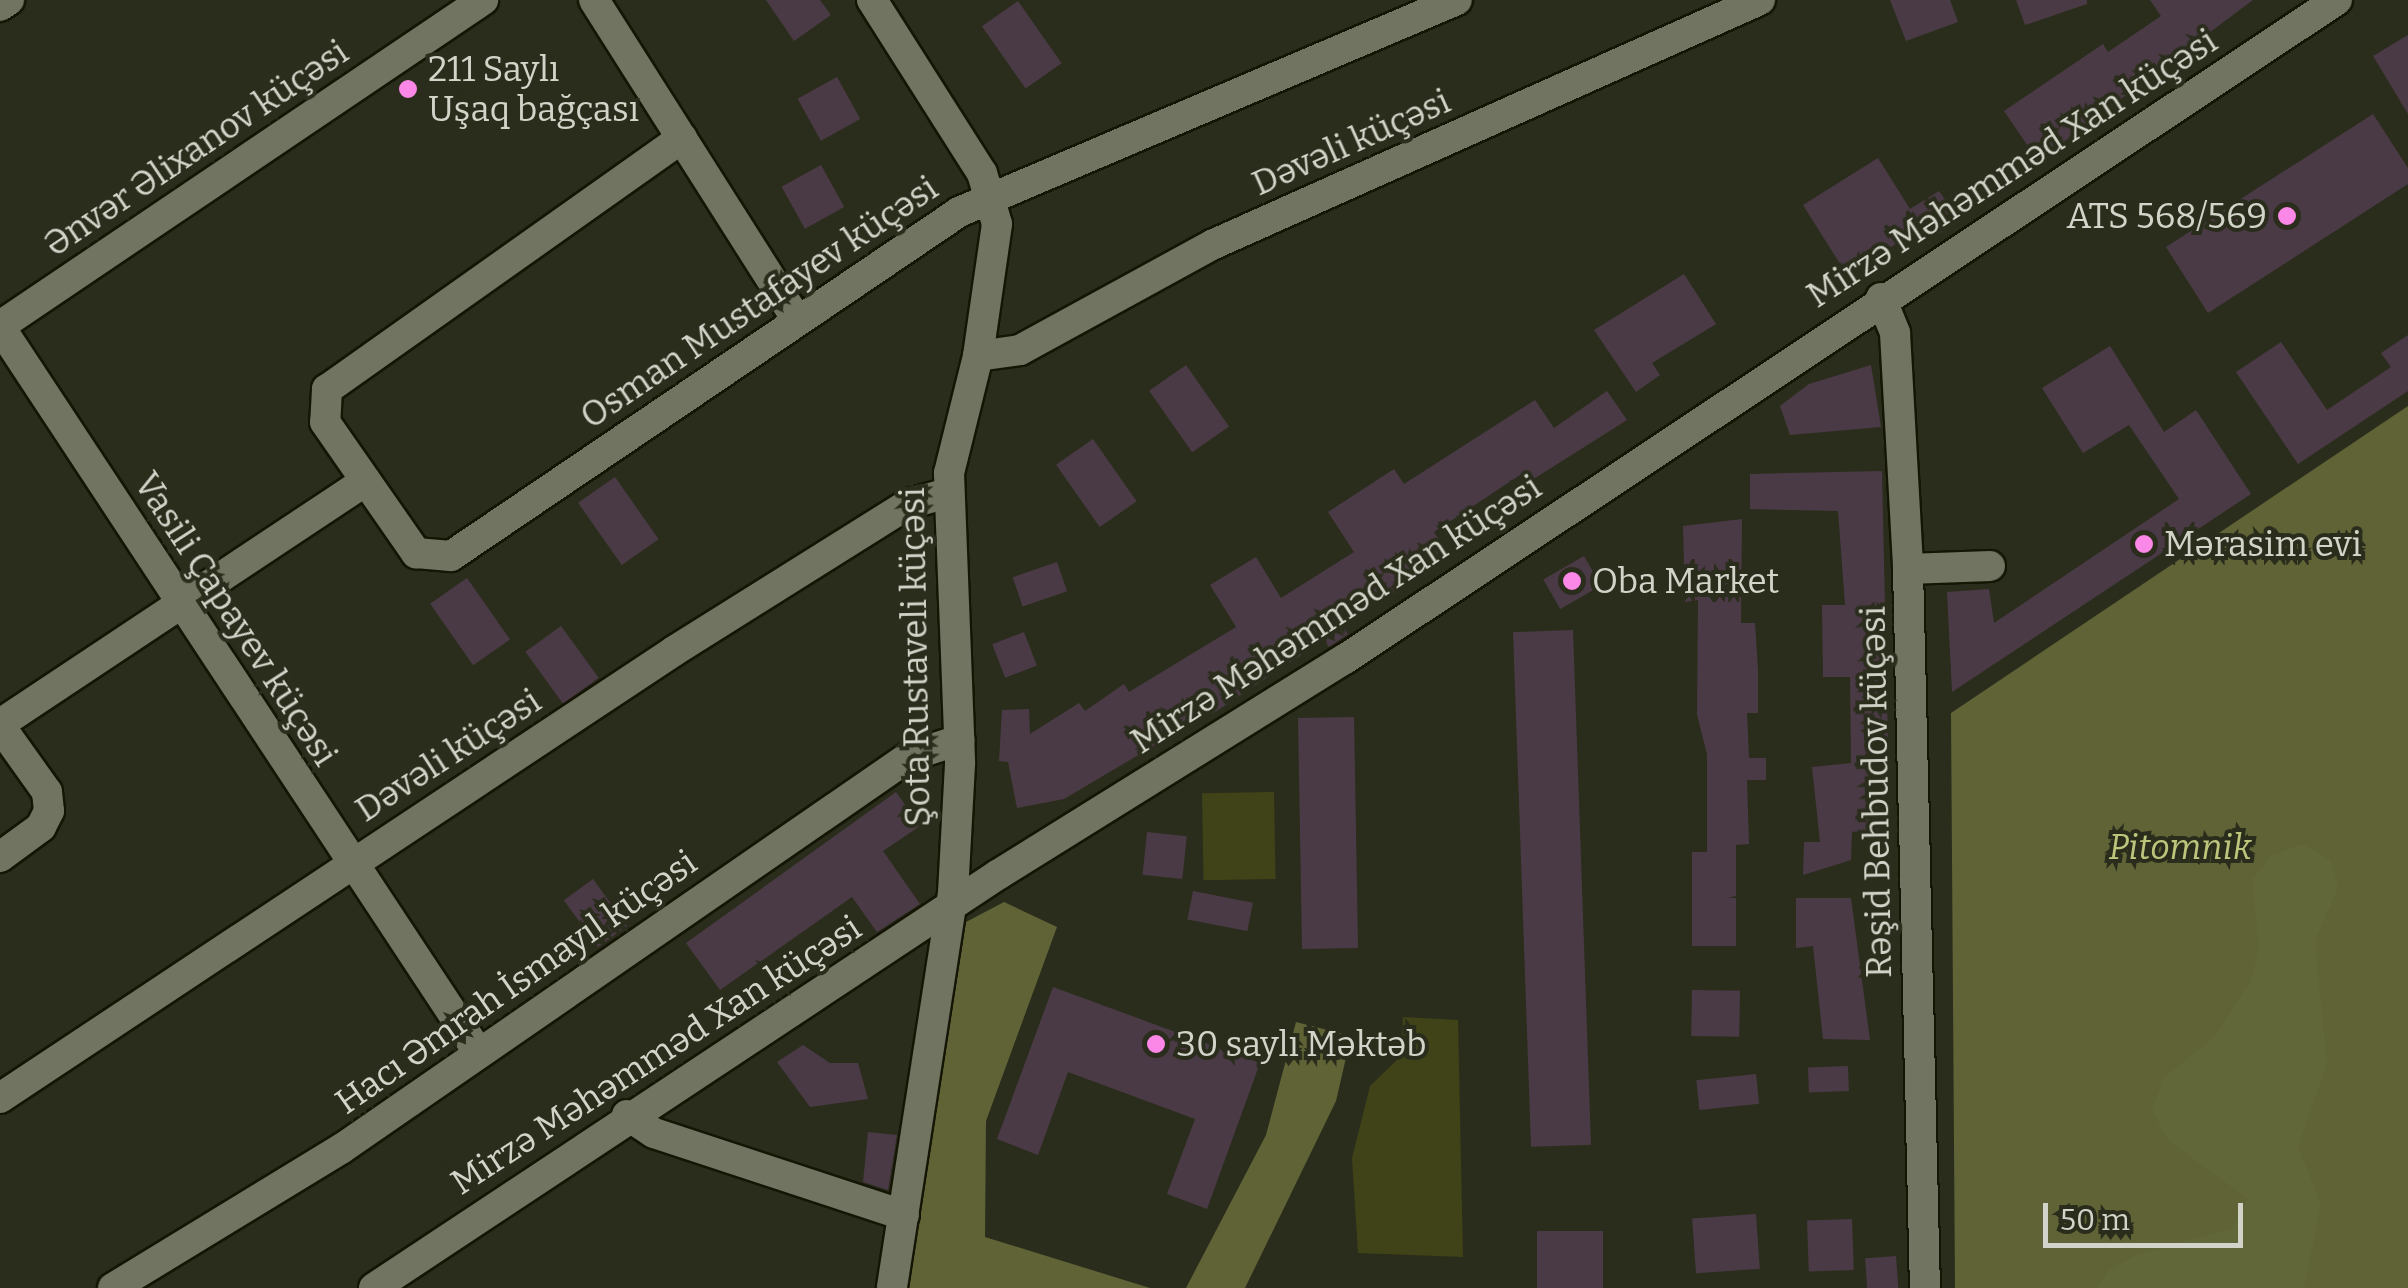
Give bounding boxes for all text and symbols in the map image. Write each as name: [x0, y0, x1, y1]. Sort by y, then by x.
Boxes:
street label: Mirzə Məhəmməd Xan küçəsi: [1799, 20, 2225, 316]
street label: Ənvər Əlixanov küçəsi: [36, 31, 356, 265]
place label: 211 Saylı Uşaq bağçası: [428, 48, 639, 130]
marker: 211 Saylı Uşaq bağçası: [397, 78, 419, 100]
street label: Dəvəli küçəsi: [1245, 80, 1457, 204]
street label: Osman Mustafayev küçəsi: [572, 167, 946, 437]
place label: ATS 568/569: [2066, 195, 2267, 237]
marker: ATS 568/569: [2276, 205, 2298, 227]
street label: Vasili Çapayev küçəsi: [125, 464, 347, 774]
street label: Mirzə Məhəmməd Xan küçəsi: [1123, 466, 1549, 762]
street label: Şota Rustaveli küçəsi: [891, 487, 939, 827]
place label: Mərasim evi: [2164, 523, 2362, 565]
marker: Mərasim evi: [2133, 533, 2155, 555]
place label: Oba Market: [1592, 560, 1779, 602]
marker: Oba Market: [1561, 570, 1583, 592]
street label: Rəşid Behbudov küçəsi: [1852, 606, 1900, 978]
street label: Dəvəli küçəsi: [347, 680, 549, 830]
park label: Pitomnik: [2108, 826, 2252, 868]
street label: Hacı Əmrah İsmayıl küçəsi: [327, 841, 705, 1123]
street label: Mirzə Məhəmməd Xan küçəsi: [443, 907, 869, 1203]
place label: 30 saylı Məktəb: [1176, 1023, 1427, 1065]
marker: 30 saylı Məktəb: [1145, 1033, 1167, 1055]
scale bar: [2048, 1183, 2248, 1245]
text: 50 m: [2060, 1202, 2130, 1238]

